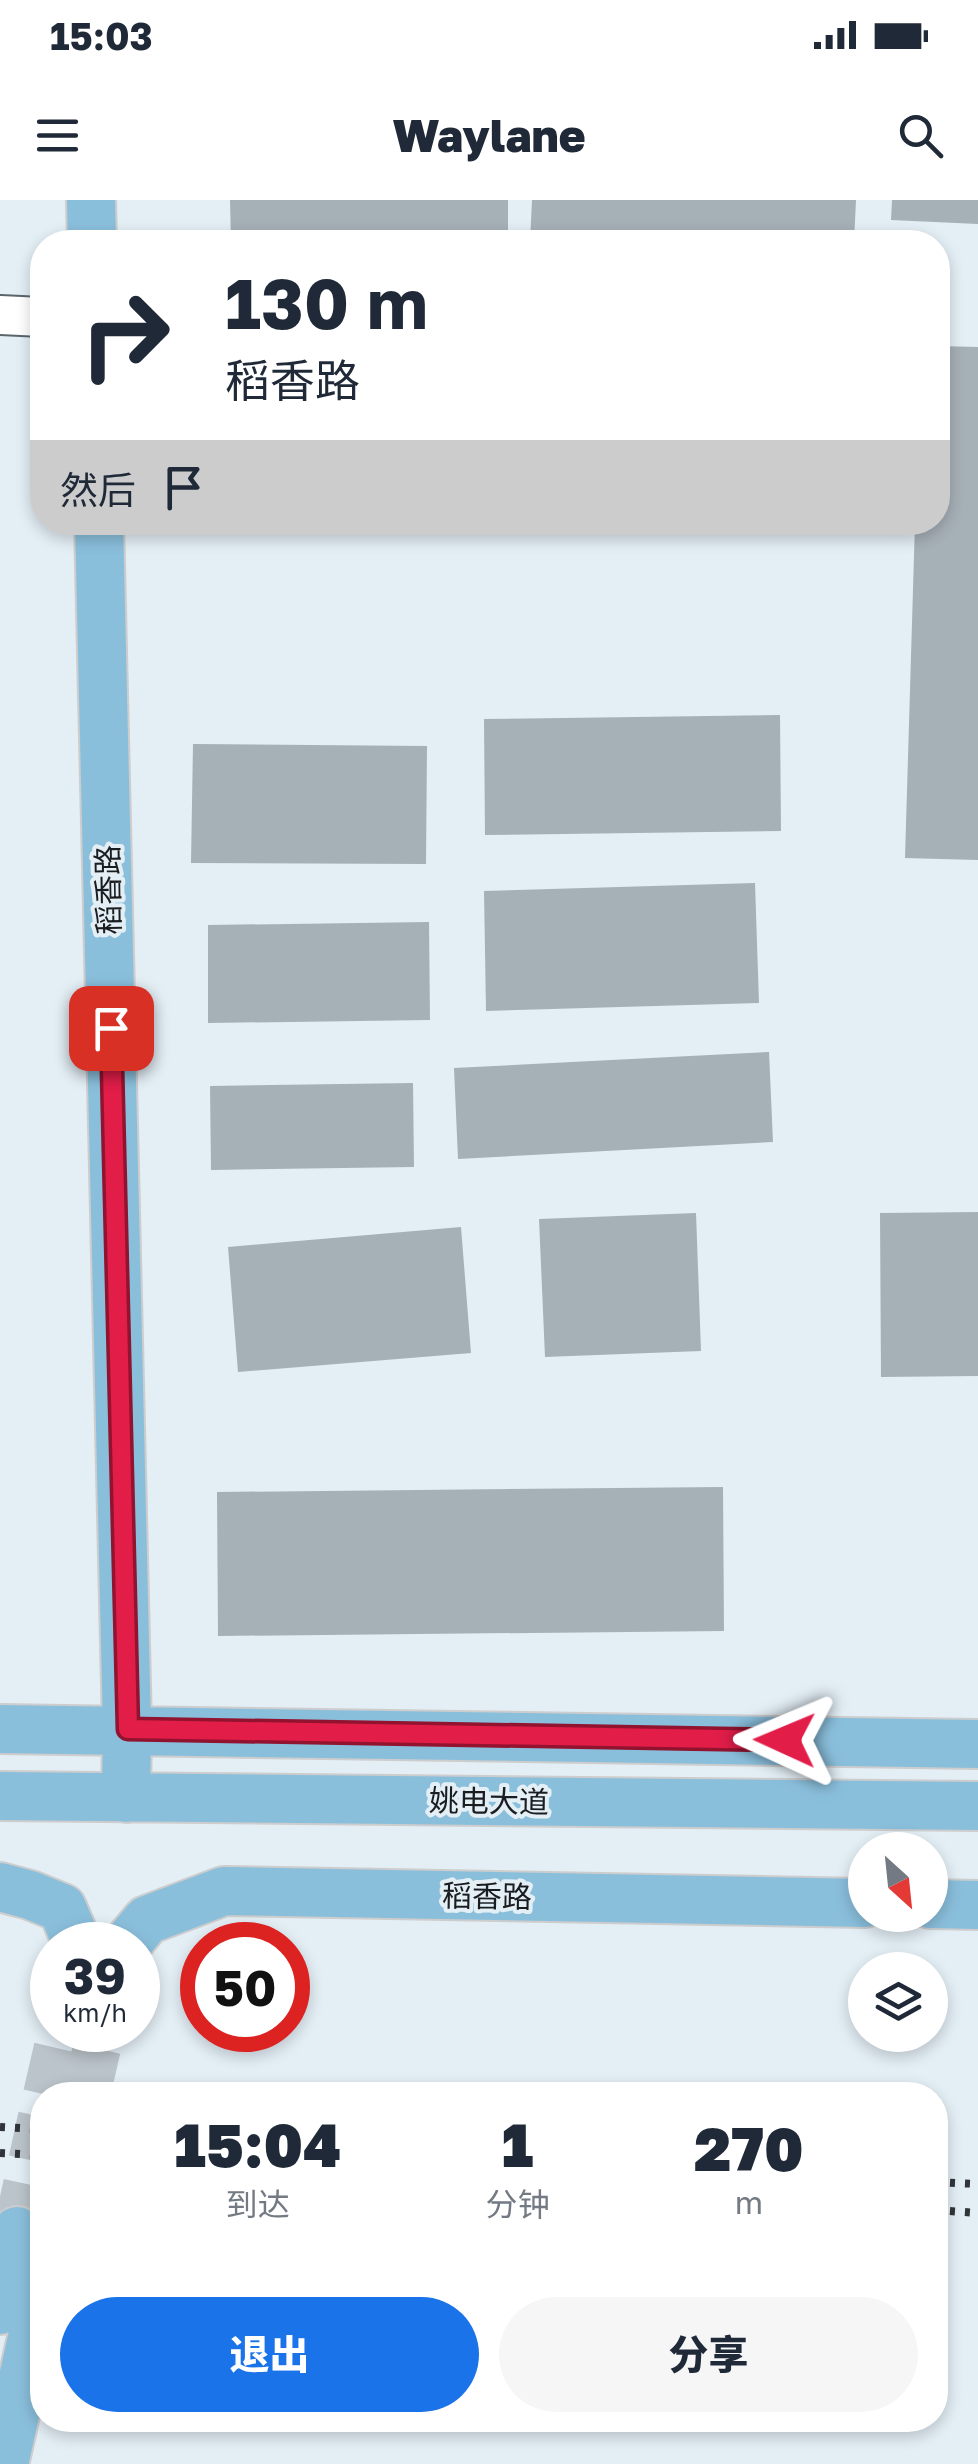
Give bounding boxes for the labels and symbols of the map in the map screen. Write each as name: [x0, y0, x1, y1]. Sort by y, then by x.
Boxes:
street label: 稻香路: [89, 845, 127, 935]
pin: [69, 986, 154, 1071]
position arrow: [733, 1688, 837, 1792]
street label: 姚电大道: [429, 1782, 549, 1820]
north arrow: [848, 1832, 948, 1932]
street label: 稻香路: [442, 1877, 532, 1915]
speed limit sign: 50: [180, 1922, 310, 2052]

